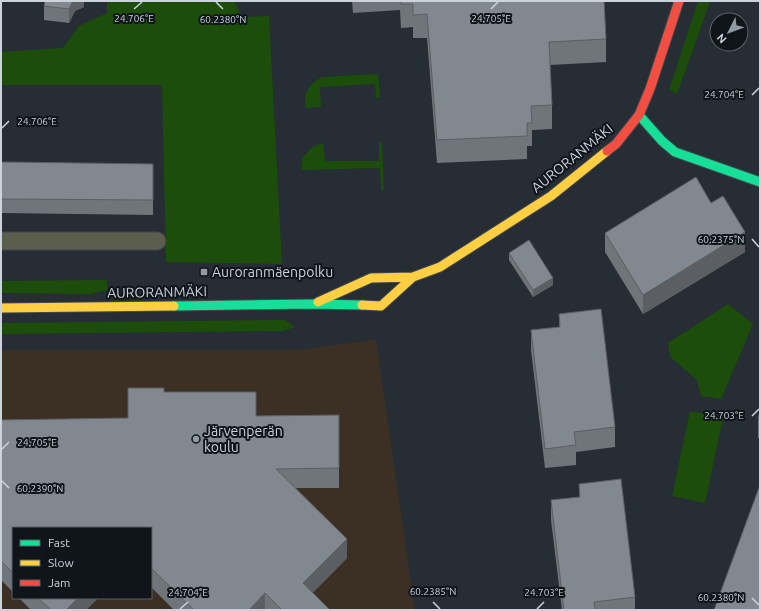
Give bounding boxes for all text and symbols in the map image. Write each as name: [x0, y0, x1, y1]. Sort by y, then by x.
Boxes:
north arrow: [709, 12, 749, 52]
text: 24.706°E: [114, 13, 154, 24]
text: 24.705°E: [471, 13, 511, 24]
text: 60.2380°N: [200, 14, 246, 25]
text: N: [714, 32, 729, 46]
text: 24.704°E: [704, 89, 744, 100]
text: 24.706°E: [17, 116, 57, 127]
street label: AURORANMÄKI: [528, 120, 616, 196]
text: 60.2375°N: [698, 234, 744, 245]
place label: Auroranmäenpolku: [212, 264, 333, 280]
marker: Auroranmäenpolku: [199, 267, 209, 277]
street label: AURORANMÄKI: [107, 283, 207, 301]
text: 24.703°E: [704, 410, 744, 421]
place label: Järvenperän koulu: [204, 423, 283, 455]
marker: Järvenperän koulu: [191, 434, 201, 444]
text: 24.705°E: [17, 437, 57, 448]
text: 60.2390°N: [17, 483, 63, 494]
legend: [12, 527, 152, 599]
text: Fast: [48, 536, 70, 549]
text: Slow: [48, 556, 74, 569]
text: Jam: [48, 576, 70, 589]
text: 60.2385°N: [410, 586, 456, 597]
text: 24.704°E: [168, 587, 208, 598]
text: 24.703°E: [524, 587, 564, 598]
text: 60.2380°N: [698, 592, 744, 603]

